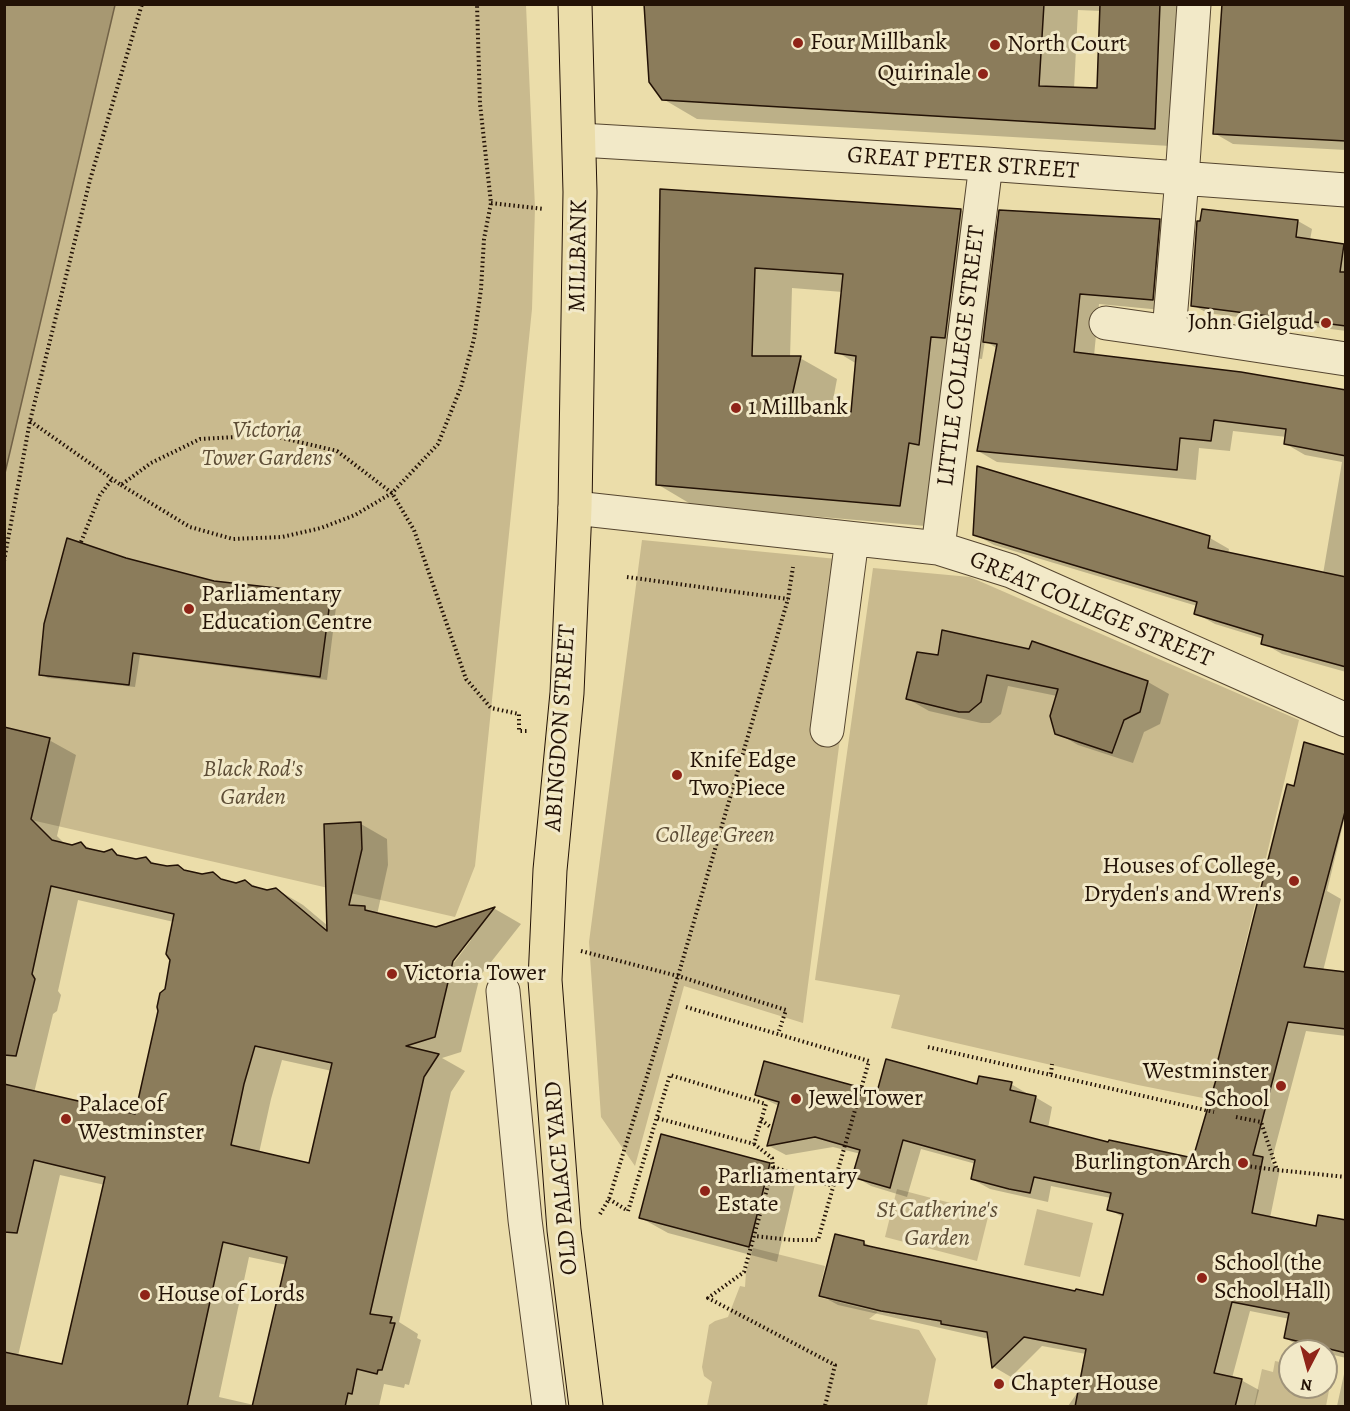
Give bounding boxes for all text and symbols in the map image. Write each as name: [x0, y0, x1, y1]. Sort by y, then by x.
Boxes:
place label: Four Millbank: [810, 29, 947, 57]
place label: North Court: [1007, 31, 1127, 59]
marker: Four Millbank: [791, 36, 805, 50]
marker: North Court: [988, 38, 1002, 52]
place label: Quirinale: [878, 60, 971, 88]
marker: Quirinale: [976, 67, 990, 81]
street label: GREAT PETER STREET: [846, 142, 1080, 186]
street label: MILLBANK: [564, 199, 594, 313]
street label: LITTLE COLLEGE STREET: [932, 224, 992, 488]
place label: John Gielgud: [1188, 309, 1314, 337]
marker: John Gielgud: [1319, 316, 1333, 330]
place label: 1 Millbank: [748, 394, 848, 422]
marker: 1 Millbank: [729, 401, 743, 415]
park label: Victoria Tower Gardens: [202, 417, 332, 473]
street label: GREAT COLLEGE STREET: [965, 546, 1217, 674]
place label: Parliamentary Education Centre: [201, 581, 372, 637]
marker: Parliamentary Education Centre: [182, 602, 196, 616]
street label: ABINGDON STREET: [539, 623, 583, 833]
place label: Knife Edge Two Piece: [689, 747, 796, 803]
park label: Black Rod's Garden: [203, 756, 303, 812]
marker: Knife Edge Two Piece: [670, 768, 684, 782]
park label: College Green: [655, 822, 775, 850]
place label: Houses of College, Dryden's and Wren's: [1084, 853, 1282, 909]
marker: Houses of College, Dryden's and Wren's: [1287, 874, 1301, 888]
place label: Victoria Tower: [404, 960, 546, 988]
marker: Victoria Tower: [385, 967, 399, 981]
place label: Westminster School: [1143, 1058, 1269, 1114]
marker: Westminster School: [1274, 1079, 1288, 1093]
street label: OLD PALACE YARD: [539, 1080, 585, 1276]
place label: Jewel Tower: [808, 1085, 923, 1113]
place label: Palace of Westminster: [78, 1091, 204, 1147]
marker: Jewel Tower: [789, 1092, 803, 1106]
marker: Palace of Westminster: [59, 1112, 73, 1126]
place label: Burlington Arch: [1073, 1149, 1231, 1177]
marker: Burlington Arch: [1236, 1156, 1250, 1170]
place label: Parliamentary Estate: [717, 1163, 857, 1219]
marker: Parliamentary Estate: [698, 1184, 712, 1198]
park label: St Catherine's Garden: [876, 1197, 998, 1253]
place label: School (the School Hall): [1214, 1250, 1331, 1306]
marker: School (the School Hall): [1195, 1271, 1209, 1285]
place label: House of Lords: [157, 1281, 305, 1309]
marker: House of Lords: [138, 1288, 152, 1302]
north arrow: [1278, 1339, 1338, 1399]
place label: Chapter House: [1011, 1370, 1158, 1398]
text: N: [1299, 1373, 1313, 1396]
marker: Chapter House: [992, 1377, 1006, 1391]

